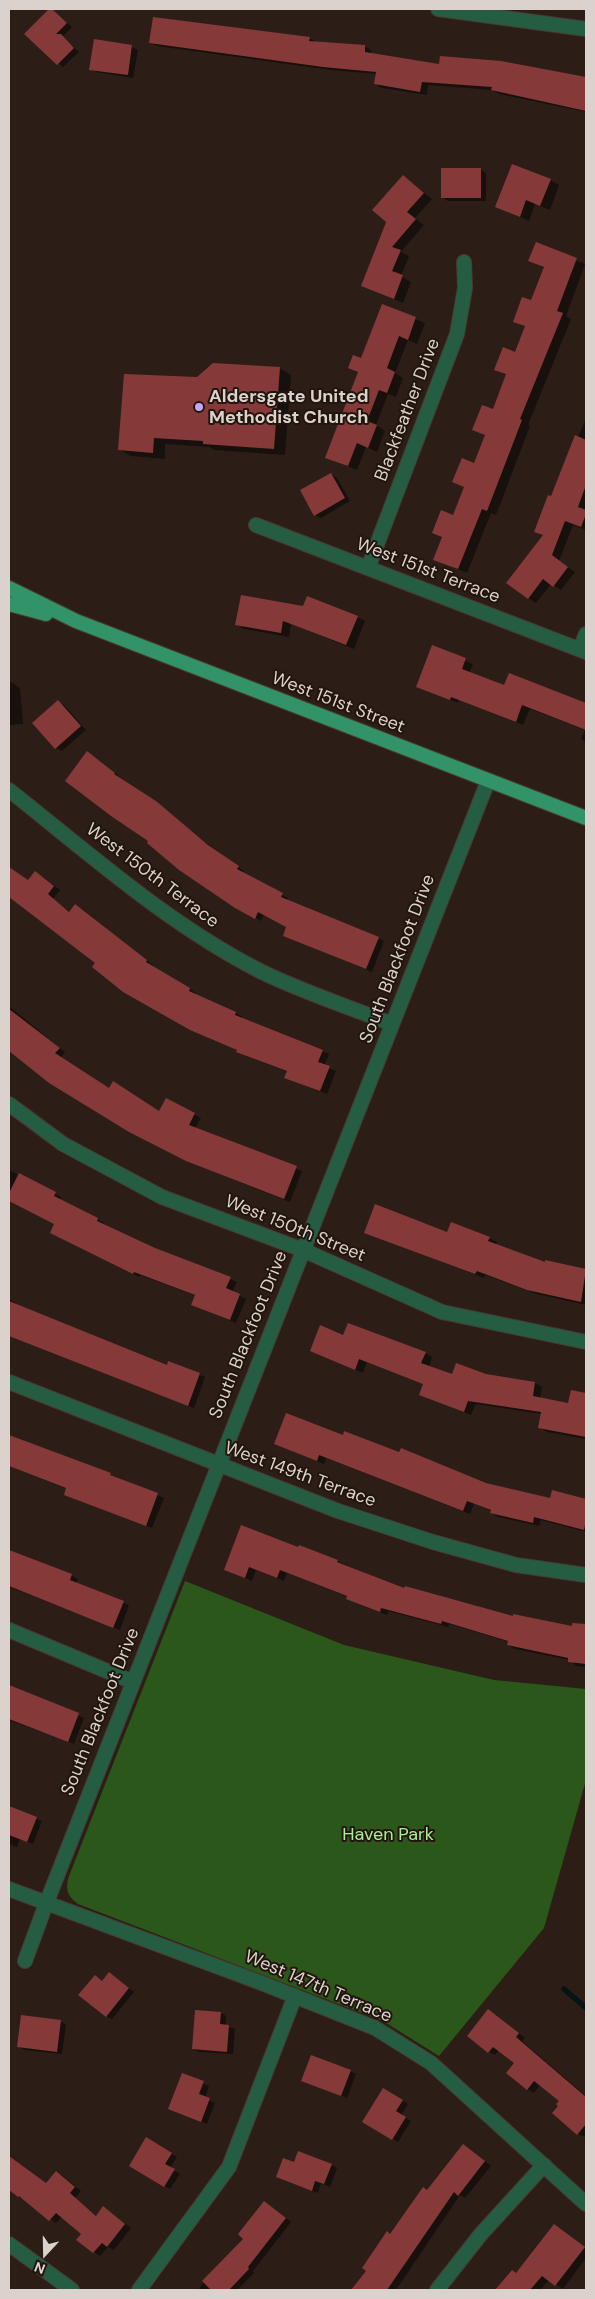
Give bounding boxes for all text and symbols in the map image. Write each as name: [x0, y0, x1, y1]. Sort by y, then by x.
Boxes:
street label: Blackfeather Drive: [371, 336, 445, 484]
place label: Aldersgate United Methodist Church: [209, 386, 368, 428]
marker: Aldersgate United Methodist Church: [193, 401, 205, 413]
street label: West 151st Terrace: [353, 534, 503, 608]
street label: West 151st Street: [268, 668, 408, 738]
street label: West 150th Terrace: [81, 819, 223, 933]
street label: South Blackfoot Drive: [356, 872, 440, 1046]
street label: West 150th Street: [222, 1191, 368, 1267]
street label: South Blackfoot Drive: [205, 1248, 293, 1422]
street label: West 149th Terrace: [221, 1438, 379, 1512]
street label: South Blackfoot Drive: [57, 1625, 145, 1799]
park label: Haven Park: [342, 1824, 434, 1846]
street label: West 147th Terrace: [241, 1946, 395, 2028]
north arrow: [20, 2229, 70, 2279]
text: N: [32, 2258, 48, 2278]

